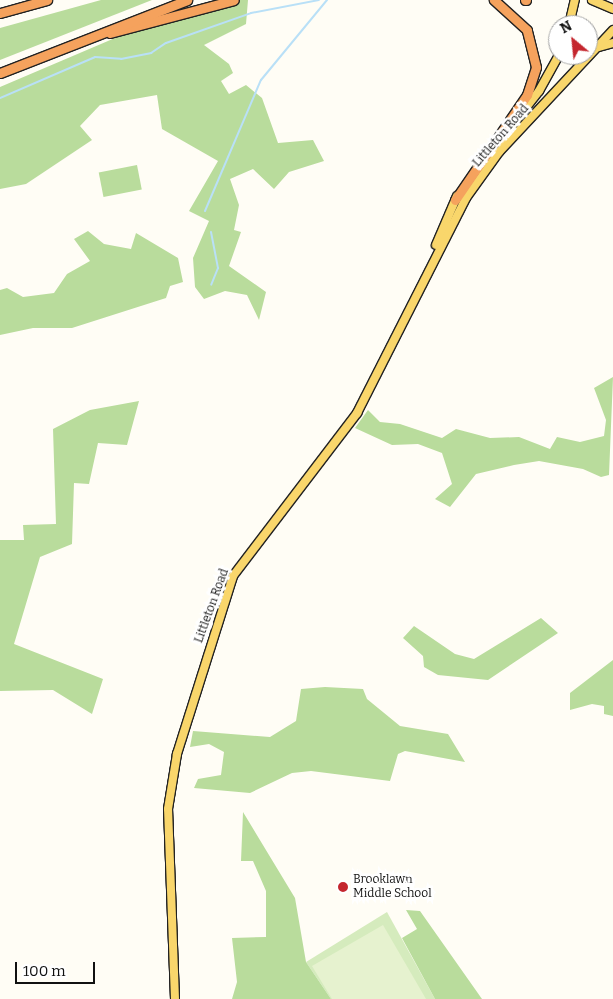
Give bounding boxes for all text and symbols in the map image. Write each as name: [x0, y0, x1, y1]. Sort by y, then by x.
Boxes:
north arrow: [548, 15, 598, 65]
text: N: [557, 17, 575, 37]
street label: Littleton Road: [470, 102, 532, 170]
street label: Littleton Road: [192, 567, 232, 645]
place label: Brooklawn Middle School: [353, 873, 432, 901]
marker: Brooklawn Middle School: [337, 881, 349, 893]
scale bar: [18, 952, 98, 984]
text: 100 m: [23, 962, 66, 980]

